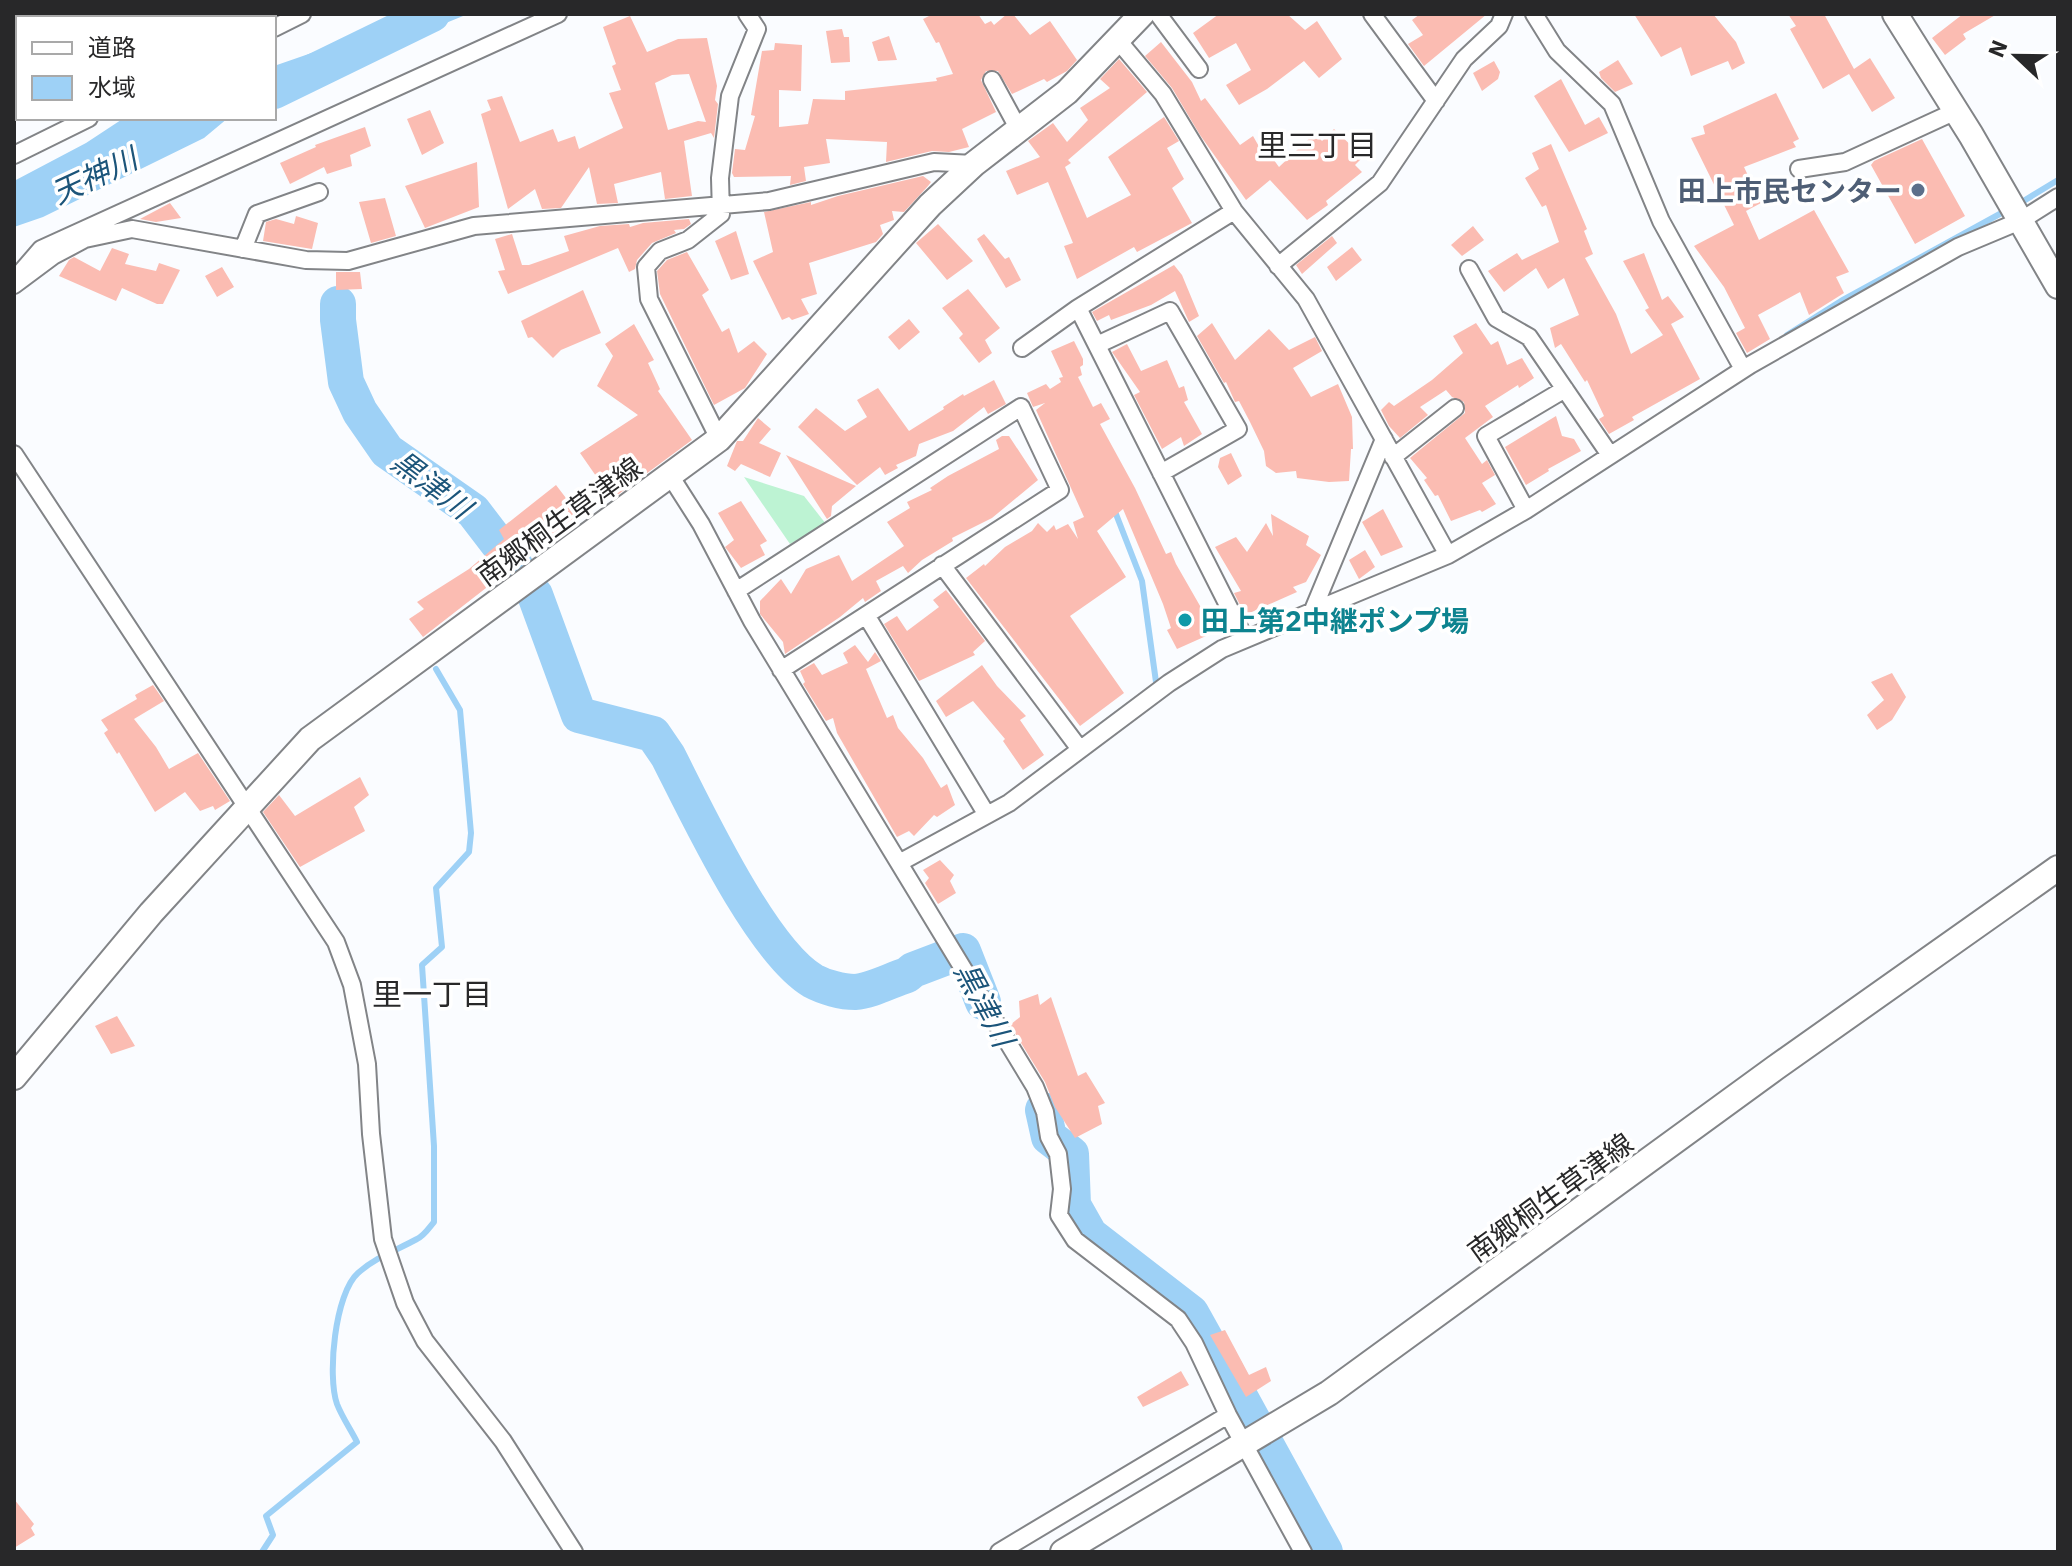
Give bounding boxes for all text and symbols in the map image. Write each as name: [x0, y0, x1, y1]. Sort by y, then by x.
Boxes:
legend: [16, 16, 276, 120]
north arrow: [1976, 16, 2056, 96]
text: 道路: [88, 31, 136, 63]
text: N: [1981, 36, 2013, 61]
text: 水域: [88, 71, 136, 103]
district label: 里三丁目: [1257, 125, 1377, 164]
water label: 天神川: [45, 137, 146, 212]
place label: 田上市民センター: [1678, 172, 1902, 209]
marker: 田上市民センター: [1909, 181, 1927, 199]
water label: 黒津川: [384, 441, 482, 528]
street label: 南郷桐生草津線: [469, 448, 649, 594]
place label: 田上第2中継ポンプ場: [1201, 602, 1469, 639]
marker: 田上第2中継ポンプ場: [1176, 611, 1194, 629]
water label: 黒津川: [947, 955, 1025, 1056]
district label: 里一丁目: [372, 974, 492, 1013]
street label: 南郷桐生草津線: [1460, 1124, 1640, 1270]

